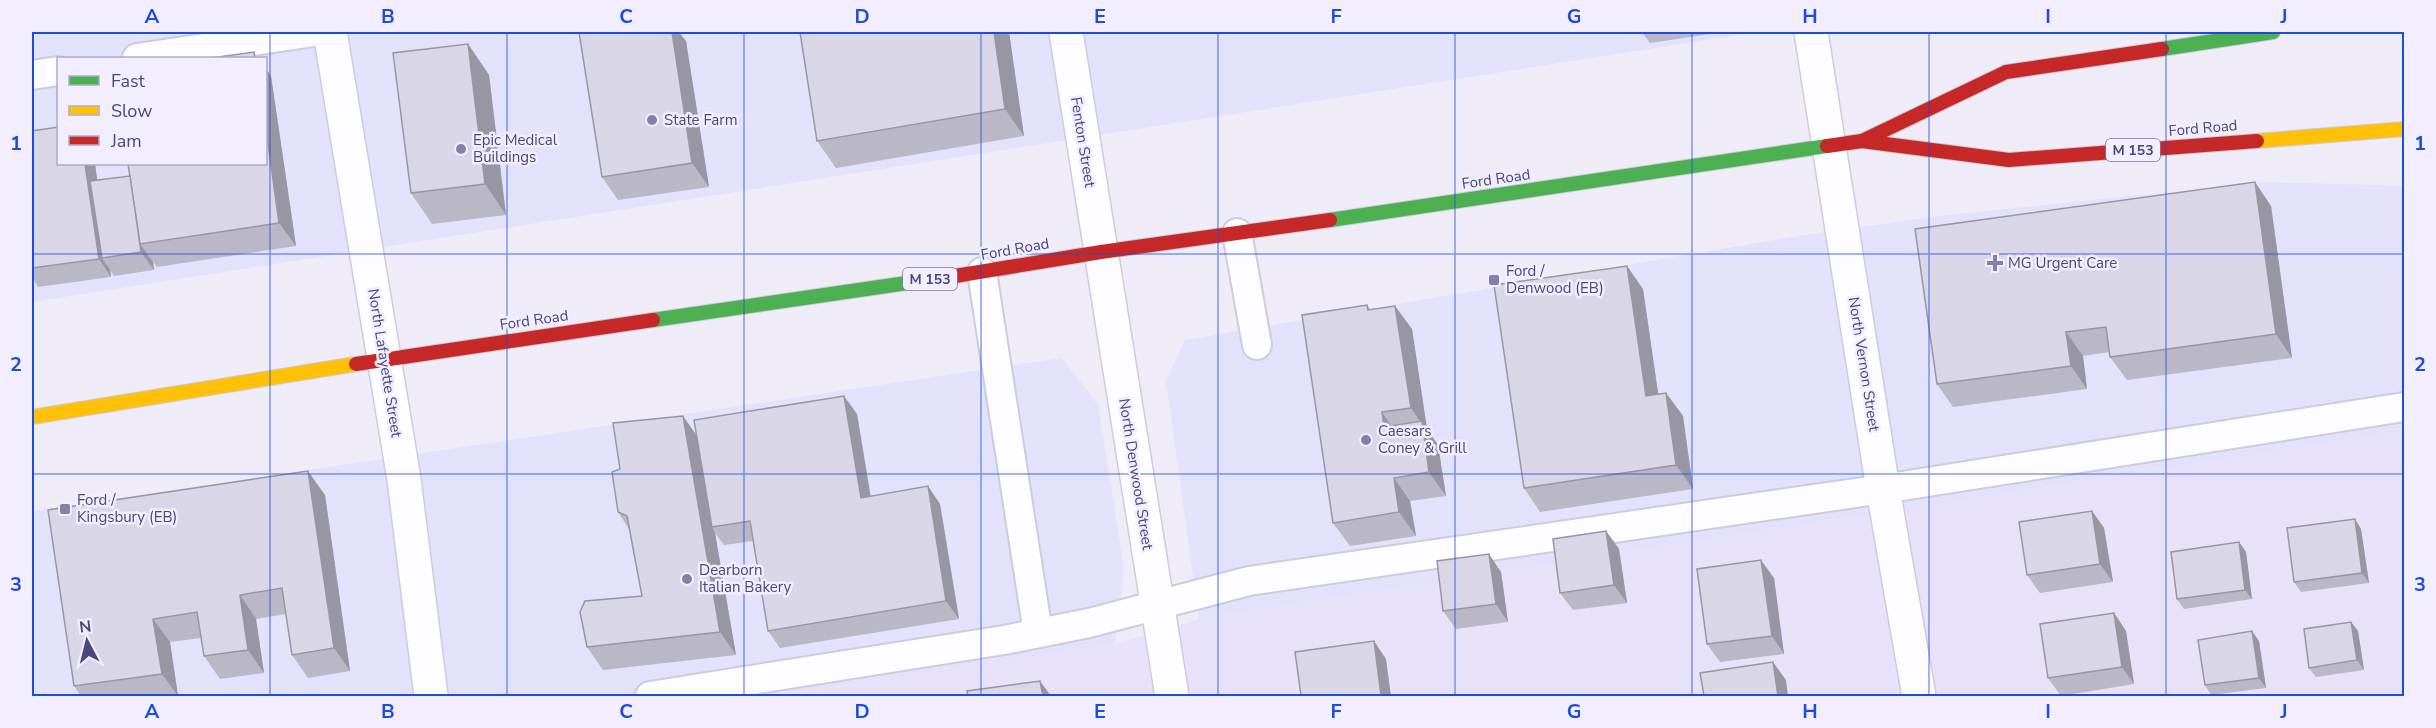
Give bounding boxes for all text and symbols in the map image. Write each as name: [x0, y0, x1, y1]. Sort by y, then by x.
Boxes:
text: A: [145, 3, 160, 30]
text: B: [381, 3, 395, 30]
text: C: [619, 3, 633, 30]
text: D: [854, 3, 870, 30]
text: E: [1094, 3, 1106, 30]
text: F: [1330, 3, 1342, 30]
text: G: [1567, 3, 1581, 30]
text: H: [1802, 3, 1818, 30]
text: I: [2045, 3, 2051, 30]
text: J: [2279, 3, 2288, 30]
legend: [57, 57, 267, 165]
text: Fast: [111, 69, 146, 93]
street label: Fenton Street: [1066, 95, 1100, 189]
text: Slow: [111, 99, 152, 123]
place label: State Farm: [664, 110, 738, 130]
marker: State Farm: [645, 113, 659, 127]
street label: Ford Road: [2168, 115, 2238, 141]
text: Jam: [110, 129, 142, 153]
text: 1: [10, 130, 22, 157]
place label: Epic Medical Buildings: [473, 130, 558, 167]
text: 1: [2414, 130, 2426, 157]
road number: M 153: [2106, 139, 2160, 161]
marker: Epic Medical Buildings: [454, 142, 468, 156]
street label: Ford Road: [1460, 164, 1532, 194]
street label: Ford Road: [979, 233, 1051, 265]
place label: MG Urgent Care: [2008, 253, 2117, 273]
marker: MG Urgent Care: [1986, 254, 2004, 272]
place label: Ford / Denwood (EB): [1506, 261, 1604, 298]
road number: M 153: [903, 268, 957, 290]
marker: Ford / Denwood (EB): [1487, 273, 1501, 287]
street label: North Lafayette Street: [363, 287, 407, 440]
street label: North Vernon Street: [1844, 295, 1885, 433]
street label: Ford Road: [498, 305, 570, 335]
text: 2: [10, 351, 22, 378]
text: 2: [2414, 351, 2426, 378]
street label: North Denwood Street: [1114, 397, 1158, 552]
place label: Caesars Coney & Grill: [1378, 421, 1467, 458]
marker: Caesars Coney & Grill: [1359, 433, 1373, 447]
place label: Ford / Kingsbury (EB): [77, 490, 177, 527]
marker: Ford / Kingsbury (EB): [58, 502, 72, 516]
place label: Dearborn Italian Bakery: [699, 560, 791, 597]
text: 3: [10, 571, 22, 598]
text: 3: [2414, 571, 2426, 598]
marker: Dearborn Italian Bakery: [680, 572, 694, 586]
north arrow: [57, 611, 117, 671]
text: N: [78, 615, 93, 639]
text: A: [145, 698, 160, 725]
text: B: [381, 698, 395, 725]
text: C: [619, 698, 633, 725]
text: D: [854, 698, 870, 725]
text: E: [1094, 698, 1106, 725]
text: F: [1330, 698, 1342, 725]
text: G: [1567, 698, 1581, 725]
text: H: [1802, 698, 1818, 725]
text: I: [2045, 698, 2051, 725]
text: J: [2279, 698, 2288, 725]

